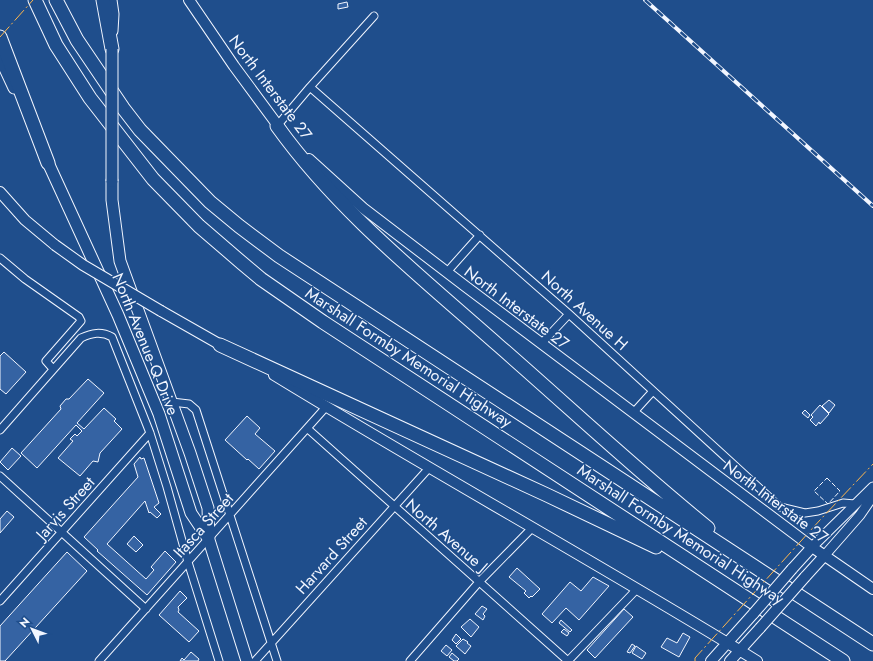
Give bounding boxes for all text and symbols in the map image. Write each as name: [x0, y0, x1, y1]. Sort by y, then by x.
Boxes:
street label: North Interstate 27: [224, 30, 318, 145]
street label: North Interstate 27: [459, 260, 574, 355]
street label: North Avenue H: [536, 265, 633, 356]
street label: North Avenue Q Drive: [107, 270, 185, 419]
street label: Marshall Formby Memorial Highway: [301, 282, 518, 434]
street label: North Interstate 27: [718, 454, 833, 549]
street label: Marshall Formby Memorial Highway: [573, 459, 790, 611]
street label: Jarvis Street: [29, 471, 100, 547]
street label: Itasca Street: [168, 488, 239, 563]
street label: North Avenue J: [401, 493, 493, 578]
street label: Harvard Street: [290, 511, 373, 599]
north arrow: [12, 609, 52, 649]
text: N: [16, 614, 33, 631]

